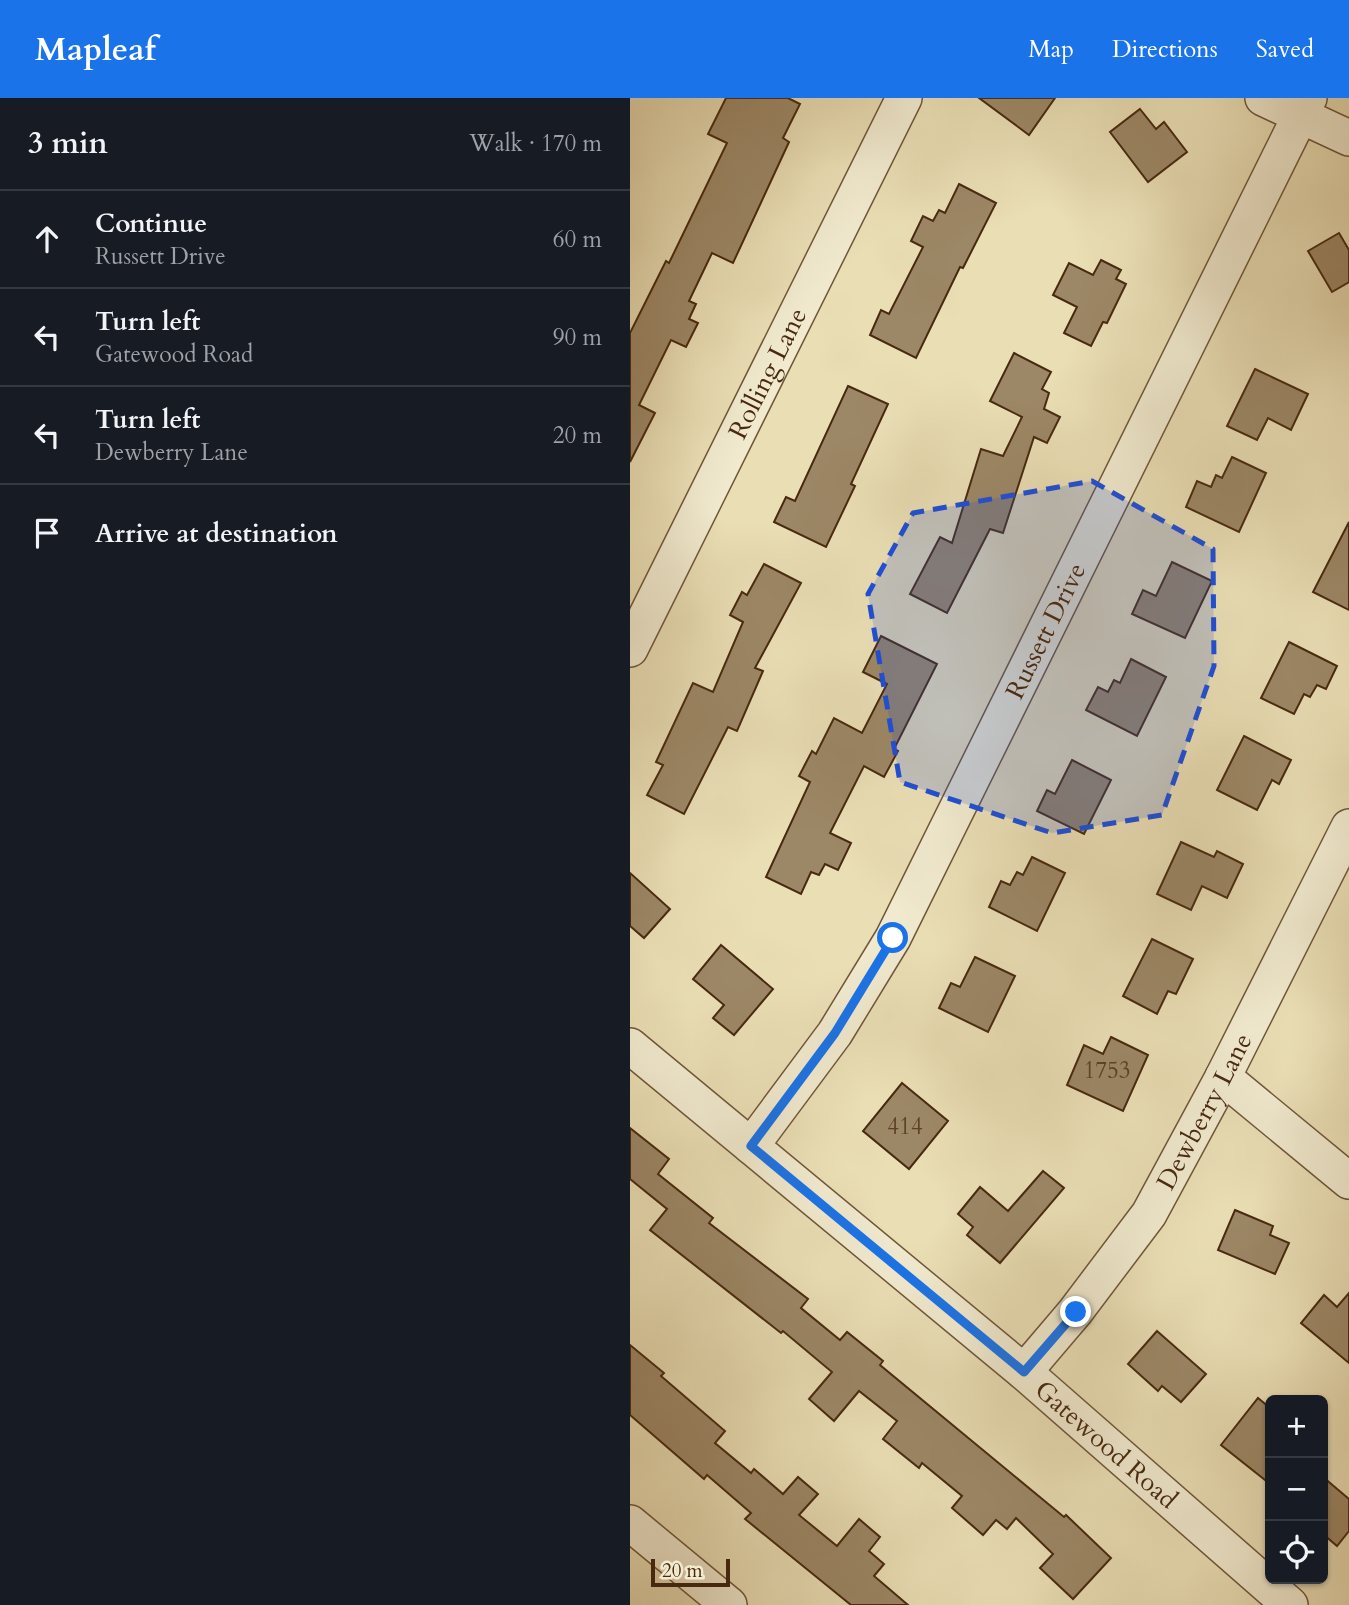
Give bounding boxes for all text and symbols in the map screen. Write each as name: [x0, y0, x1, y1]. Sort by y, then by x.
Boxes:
text: Mapleaf: [35, 27, 156, 72]
text: Map: [1028, 33, 1074, 66]
text: Directions: [1112, 33, 1218, 66]
text: Saved: [1256, 33, 1314, 66]
text: 3 min: [28, 123, 108, 164]
text: Walk · 170 m: [469, 128, 602, 159]
text: Continue: [95, 206, 207, 241]
icon: ahead: [28, 220, 66, 258]
text: 60 m: [553, 224, 602, 255]
text: Russett Drive: [95, 241, 226, 272]
street label: Rolling Lane: [720, 302, 815, 445]
text: Turn left: [95, 304, 200, 339]
icon: left: [28, 318, 66, 356]
text: 90 m: [553, 322, 602, 353]
text: Gatewood Road: [95, 339, 253, 370]
text: Turn left: [95, 402, 200, 437]
icon: left: [28, 416, 66, 454]
text: 20 m: [553, 420, 602, 451]
text: Dewberry Lane: [95, 437, 248, 468]
icon: arrive: [28, 514, 66, 552]
text: Arrive at destination: [95, 516, 338, 551]
street label: Russett Drive: [997, 557, 1094, 705]
route start: [877, 922, 908, 953]
street label: Dewberry Lane: [1148, 1027, 1260, 1196]
house number: 1753: [1083, 1055, 1131, 1086]
house number: 414: [887, 1111, 923, 1142]
route end: [1060, 1296, 1091, 1327]
street label: Gatewood Road: [1028, 1372, 1185, 1516]
map controls: [1265, 1395, 1328, 1584]
button: +: [1265, 1395, 1328, 1458]
button: −: [1265, 1458, 1328, 1521]
button: locate: [1265, 1521, 1328, 1584]
scale bar: [651, 1556, 730, 1588]
text: 20 m: [662, 1558, 703, 1584]

